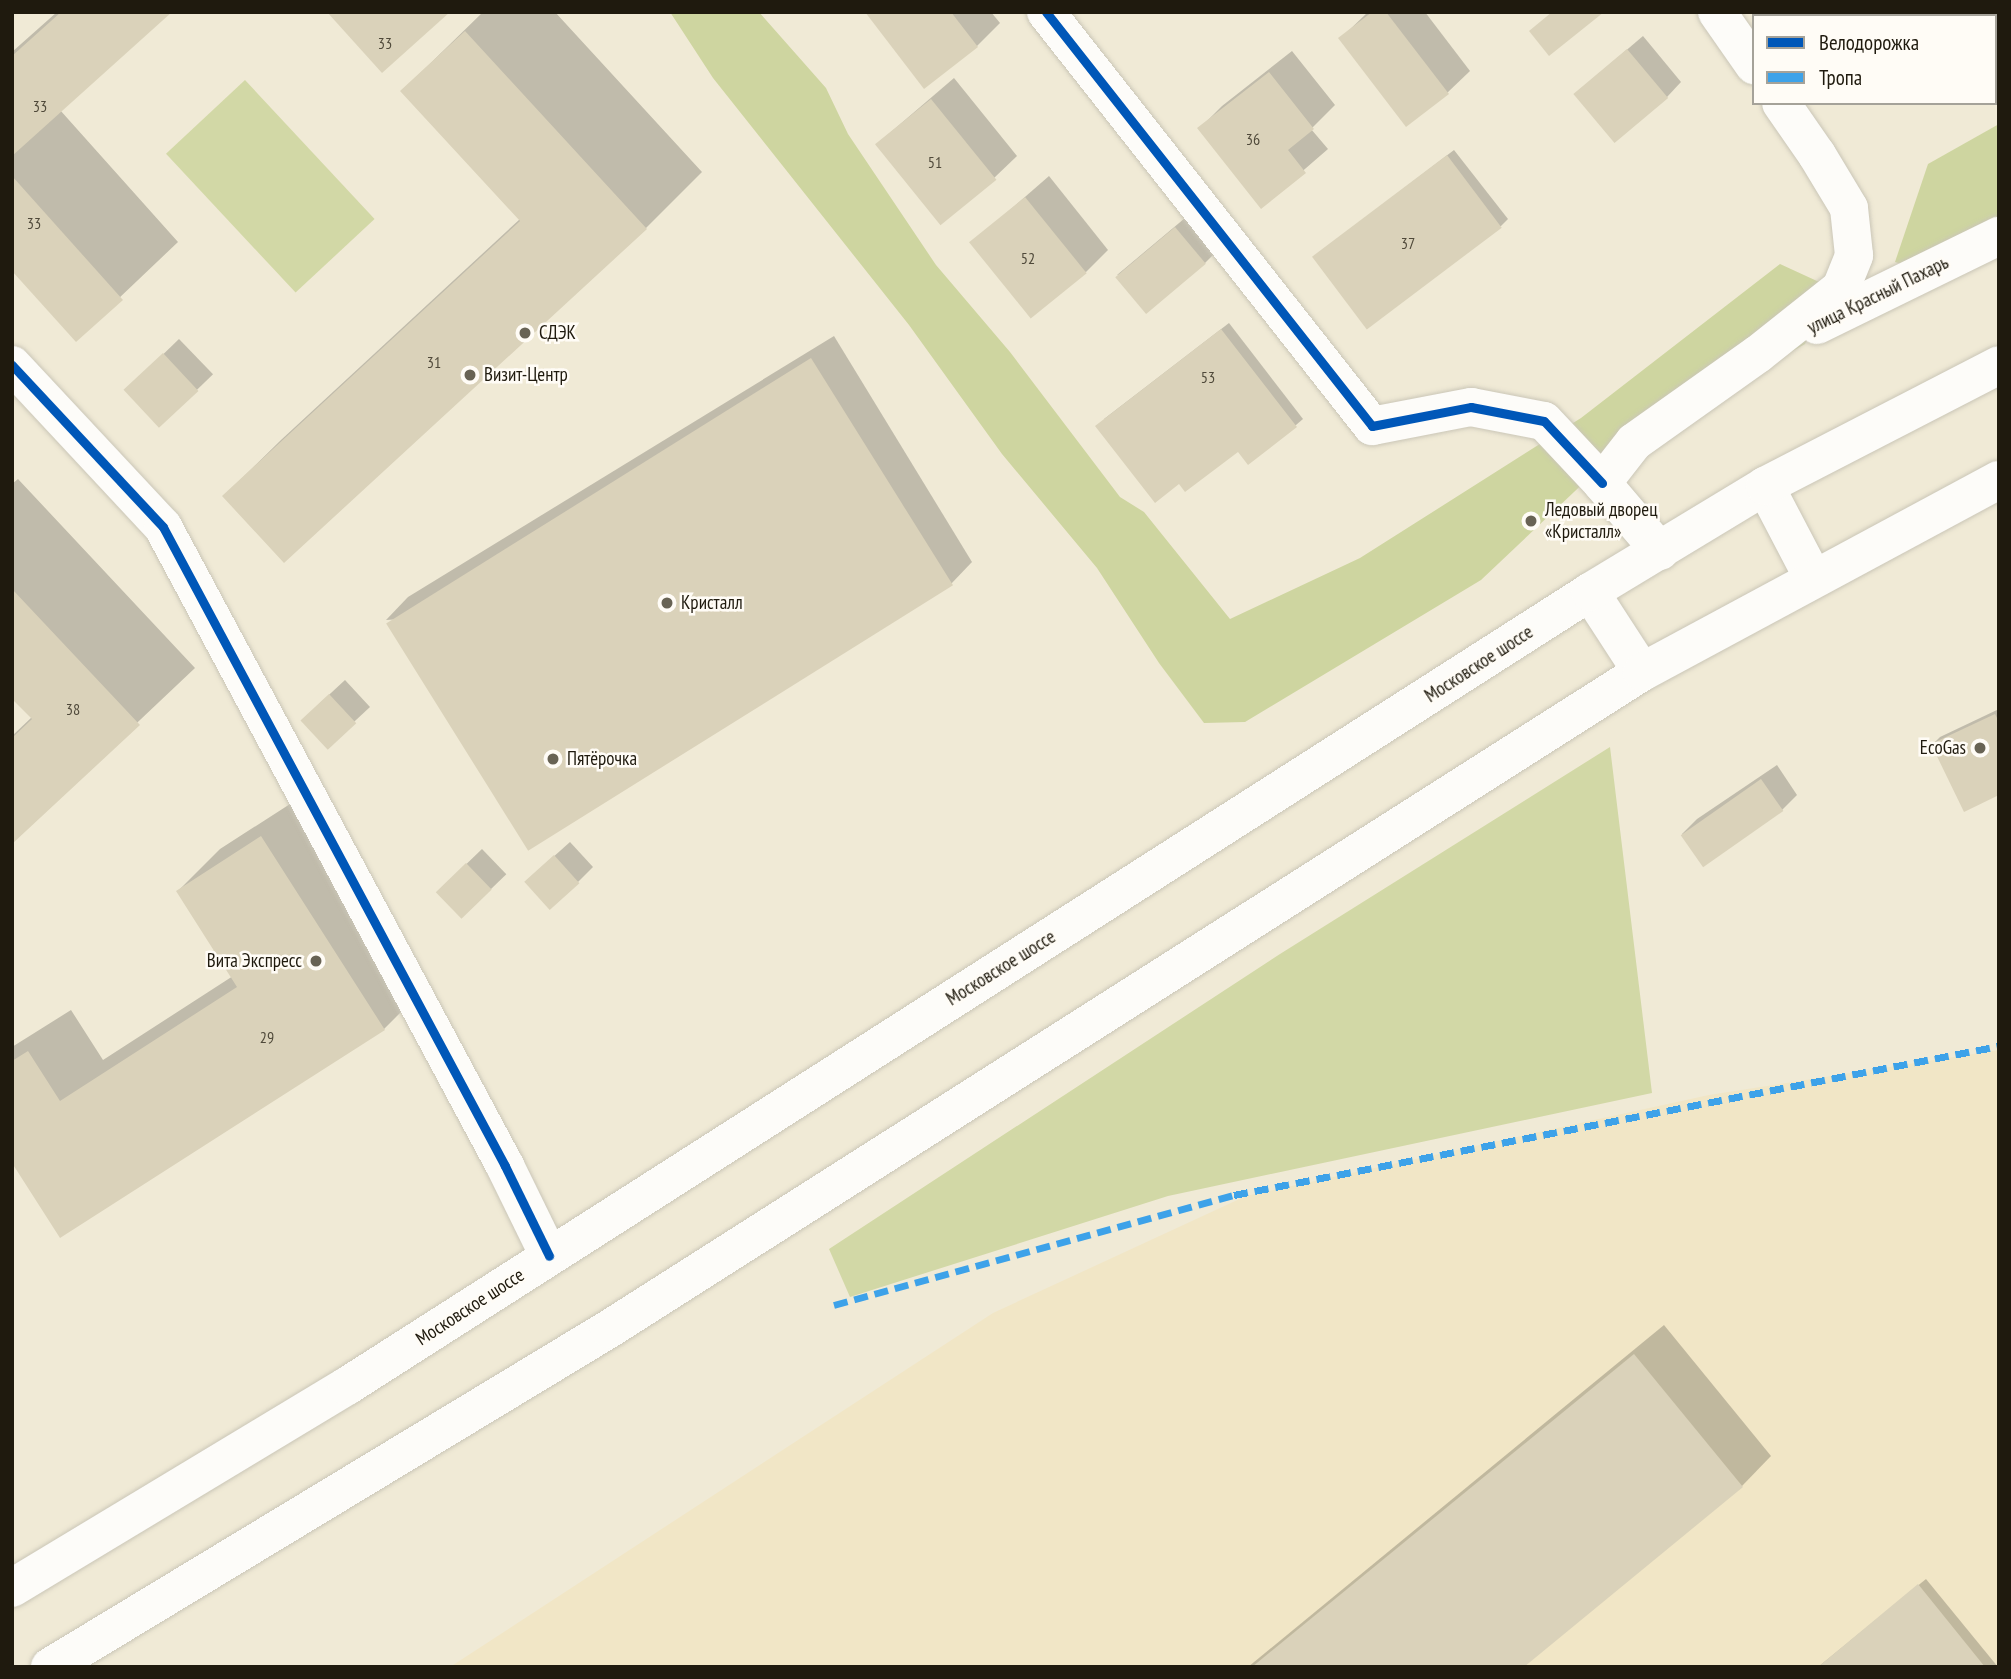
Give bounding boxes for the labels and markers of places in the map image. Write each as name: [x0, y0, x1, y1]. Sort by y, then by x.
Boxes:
place label: СДЭК: [539, 322, 576, 344]
marker: СДЭК: [517, 325, 533, 341]
place label: Визит-Центр: [484, 364, 568, 386]
marker: Визит-Центр: [462, 367, 478, 383]
place label: Ледовый дворец «Кристалл»: [1545, 499, 1658, 543]
marker: Ледовый дворец «Кристалл»: [1523, 513, 1539, 529]
place label: Кристалл: [681, 592, 743, 614]
marker: Кристалл: [659, 595, 675, 611]
place label: EcoGas: [1920, 737, 1966, 759]
marker: EcoGas: [1972, 740, 1988, 756]
place label: Пятёрочка: [567, 748, 637, 770]
marker: Пятёрочка: [545, 751, 561, 767]
place label: Вита Экспресс: [207, 950, 302, 972]
marker: Вита Экспресс: [308, 953, 324, 969]

